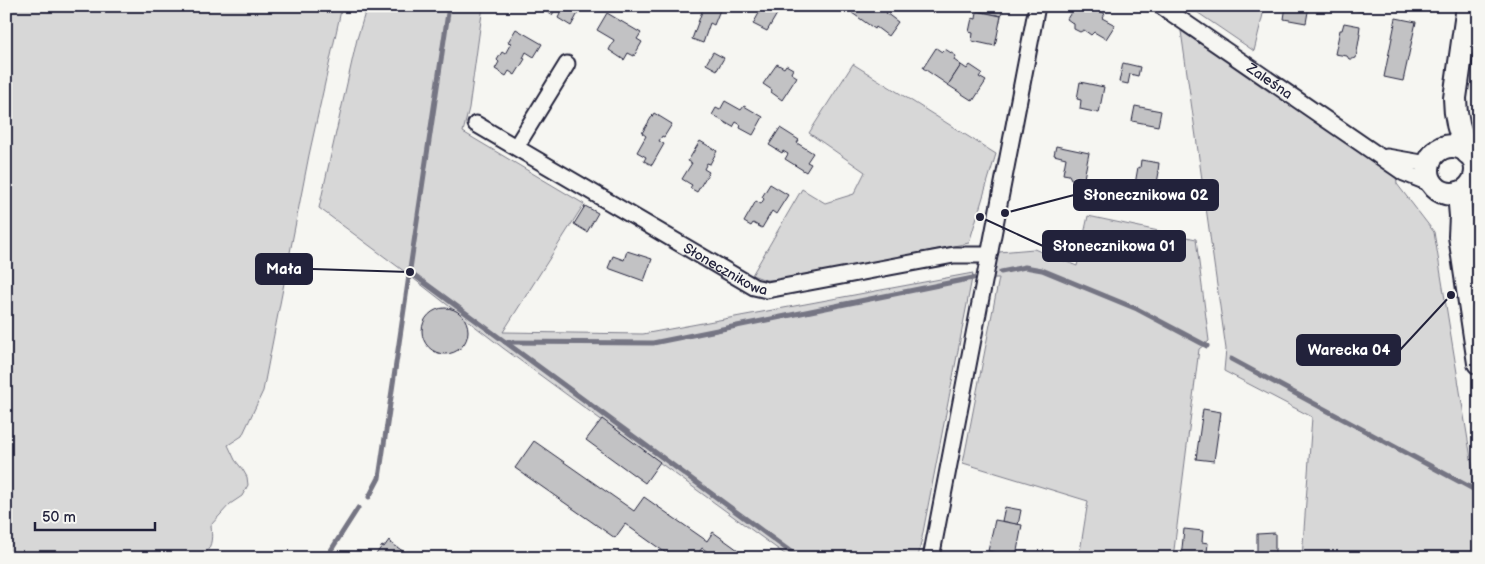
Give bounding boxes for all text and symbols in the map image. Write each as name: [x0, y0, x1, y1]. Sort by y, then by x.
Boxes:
street label: Zaleśna: [1243, 59, 1296, 102]
callout: Słonecznikowa 02: [1074, 180, 1218, 210]
text: Słonecznikowa 02: [1084, 186, 1208, 205]
callout: Słonecznikowa 01: [1043, 231, 1185, 261]
text: Słonecznikowa 01: [1053, 237, 1175, 256]
street label: Słonecznikowa: [680, 239, 769, 298]
callout: Mała: [256, 254, 312, 284]
text: Mała: [266, 260, 302, 279]
callout: Warecka 04: [1297, 335, 1400, 365]
text: Warecka 04: [1308, 341, 1390, 360]
scale bar: [35, 499, 155, 531]
text: 50 m: [42, 508, 76, 527]

